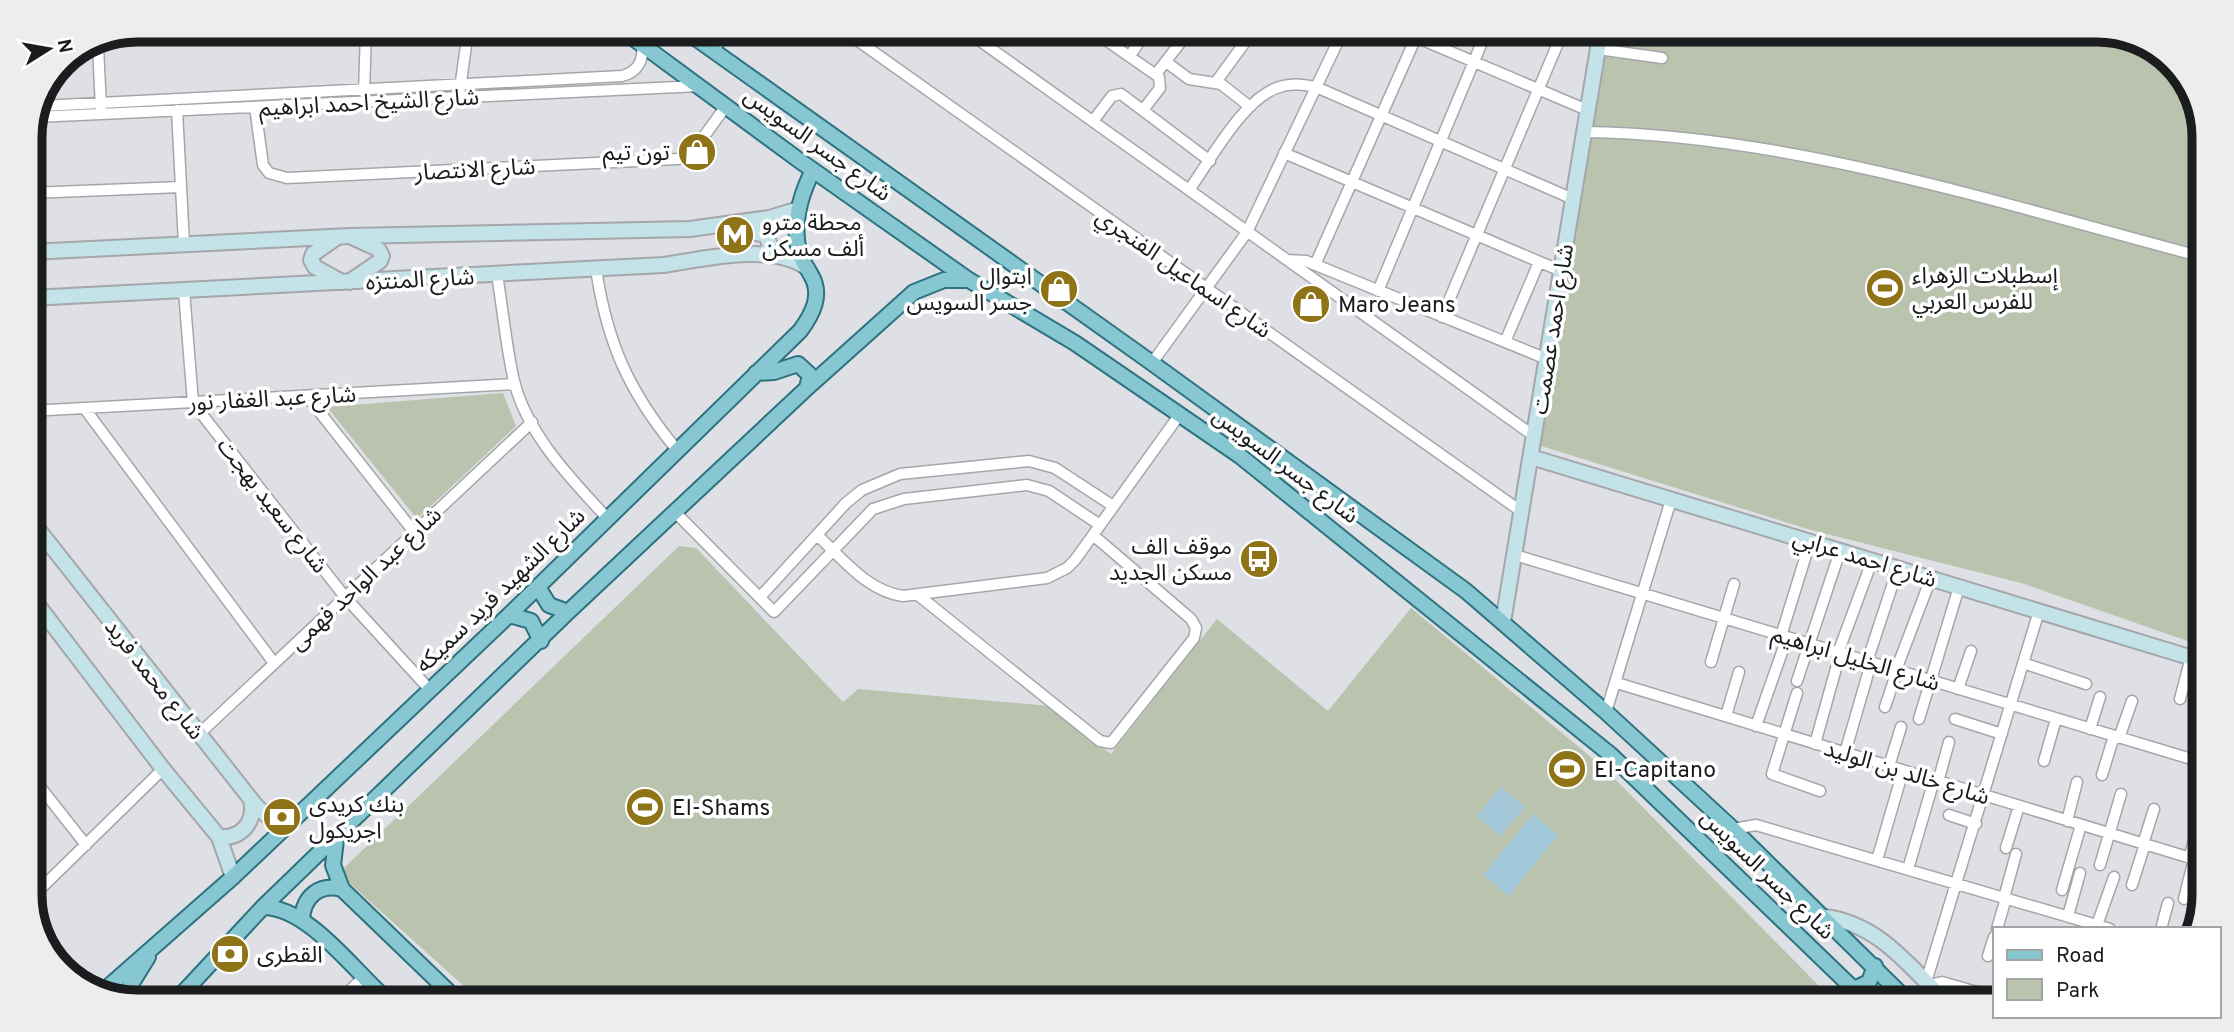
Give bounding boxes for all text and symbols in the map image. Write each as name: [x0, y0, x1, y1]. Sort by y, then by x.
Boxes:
north arrow: [14, 14, 84, 84]
text: N: [51, 37, 77, 55]
street label: شارع جسر السويس: [737, 83, 896, 209]
street label: شارع الشيخ احمد ابراهيم: [258, 84, 480, 125]
shop icon: تون تيم: [676, 131, 718, 173]
place label: تون تيم: [603, 140, 670, 169]
street label: شارع الانتصار: [413, 154, 536, 189]
street label: شارع اسماعيل الفنجري: [1089, 204, 1276, 347]
place label: محطة مترو ألف مسكن: [762, 210, 864, 265]
metro station icon: محطة مترو ألف مسكن: [714, 214, 756, 256]
street label: شارع احمد عصمت: [1527, 242, 1582, 417]
place label: إسطبلات الزهراء للفرس العربي: [1912, 263, 2059, 318]
street label: شارع المنتزه: [365, 264, 475, 299]
place label: ابتوال جسر السويس: [906, 264, 1032, 319]
sports icon: إسطبلات الزهراء للفرس العربي: [1864, 267, 1906, 309]
shop icon: ابتوال جسر السويس: [1038, 268, 1080, 310]
shop icon: Maro Jeans: [1290, 283, 1332, 325]
place label: Maro Jeans: [1338, 292, 1456, 321]
street label: شارع عبد الغفار نور: [186, 382, 357, 419]
street label: شارع جسر السويس: [1206, 403, 1363, 531]
street label: شارع سعيد بهجت: [209, 433, 333, 580]
street label: شارع عبد الواحد فهمى: [284, 502, 449, 658]
street label: شارع الشهيد فريد سميكه: [411, 503, 593, 680]
street label: شارع احمد عرابي: [1789, 525, 1940, 596]
place label: موقف الف مسكن الجديد: [1109, 534, 1232, 589]
bus stop icon: موقف الف مسكن الجديد: [1238, 538, 1280, 580]
street label: شارع محمد فريد: [97, 614, 209, 747]
street label: شارع الخليل ابراهيم: [1768, 621, 1943, 700]
street label: شارع خالد بن الوليد: [1820, 735, 1993, 813]
sports icon: El-Capitano: [1546, 748, 1588, 790]
place label: El-Capitano: [1594, 757, 1716, 786]
sports icon: El-Shams: [624, 786, 666, 828]
place label: بنك كريدى اجريكول: [309, 792, 404, 847]
place label: El-Shams: [672, 795, 770, 824]
bank icon: بنك كريدى اجريكول: [261, 796, 303, 838]
street label: شارع جسر السويس: [1693, 804, 1840, 947]
legend: [1993, 927, 2220, 1018]
bank icon: القطرى: [209, 933, 251, 975]
place label: القطرى: [257, 942, 323, 971]
text: Road: [2056, 943, 2105, 970]
text: Park: [2056, 978, 2099, 1005]

